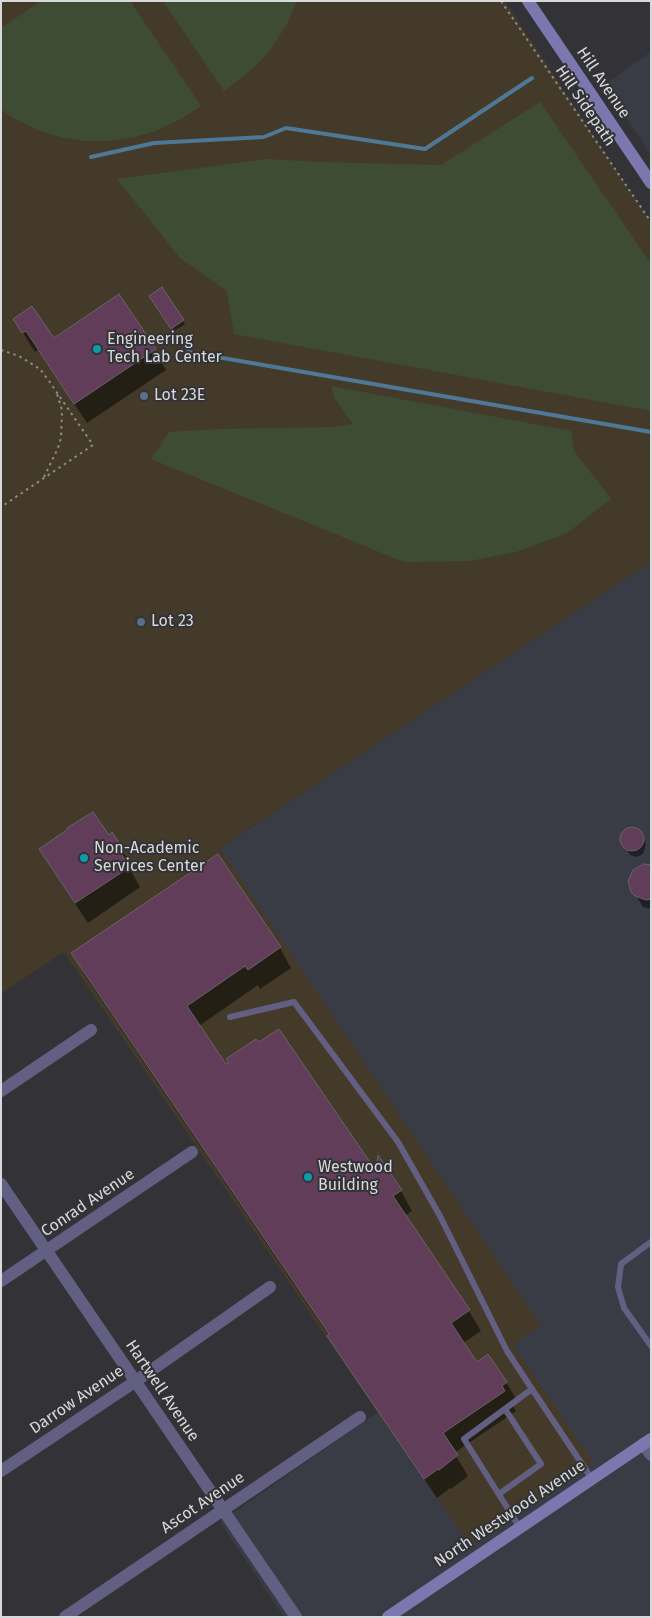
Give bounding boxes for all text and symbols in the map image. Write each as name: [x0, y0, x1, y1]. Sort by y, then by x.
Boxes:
street label: Hill Avenue: [572, 44, 634, 122]
street label: Hill Sidepath: [551, 62, 619, 150]
place label: Engineering Tech Lab Center: [107, 330, 222, 368]
marker: Engineering Tech Lab Center: [91, 343, 103, 355]
place label: Lot 23E: [154, 386, 205, 406]
marker: Lot 23E: [138, 390, 150, 402]
place label: Lot 23: [151, 612, 194, 632]
marker: Lot 23: [135, 616, 147, 628]
place label: Non-Academic Services Center: [94, 839, 205, 877]
marker: Non-Academic Services Center: [78, 852, 90, 864]
place label: Westwood Building: [318, 1158, 393, 1196]
street label: Conrad Avenue: [38, 1165, 138, 1241]
marker: Westwood Building: [302, 1171, 314, 1183]
street label: Hartwell Avenue: [121, 1337, 203, 1445]
street label: Darrow Avenue: [26, 1362, 128, 1438]
street label: North Westwood Avenue: [431, 1456, 589, 1572]
street label: Ascot Avenue: [158, 1468, 248, 1538]

